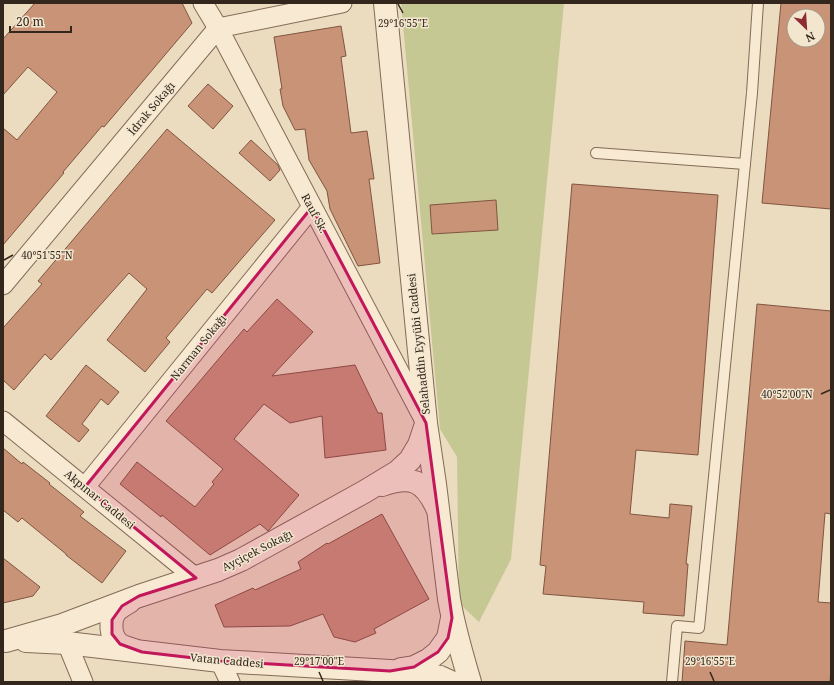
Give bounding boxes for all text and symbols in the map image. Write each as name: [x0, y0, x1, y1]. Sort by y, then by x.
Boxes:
scale bar: [10, 8, 71, 34]
north arrow: [786, 8, 826, 48]
text: 20 m: [16, 13, 44, 30]
text: 29°16'55"E: [378, 16, 428, 30]
text: N: [803, 29, 818, 46]
street label: İdrak Sokağı: [124, 78, 178, 138]
street label: Rauf Sk.: [298, 191, 332, 235]
text: 40°51'55"N: [21, 248, 73, 262]
street label: Selahaddin Eyyübi Caddesi: [403, 272, 433, 415]
street label: Narman Sokağı: [167, 311, 230, 383]
text: 40°52'00"N: [761, 387, 813, 401]
street label: Akpınar Caddesi: [62, 466, 139, 532]
street label: Ayçiçek Sokağı: [219, 526, 295, 574]
street label: Vatan Caddesi: [190, 649, 265, 671]
text: 29°17'00"E: [294, 654, 344, 668]
text: 29°16'55"E: [685, 654, 735, 668]

